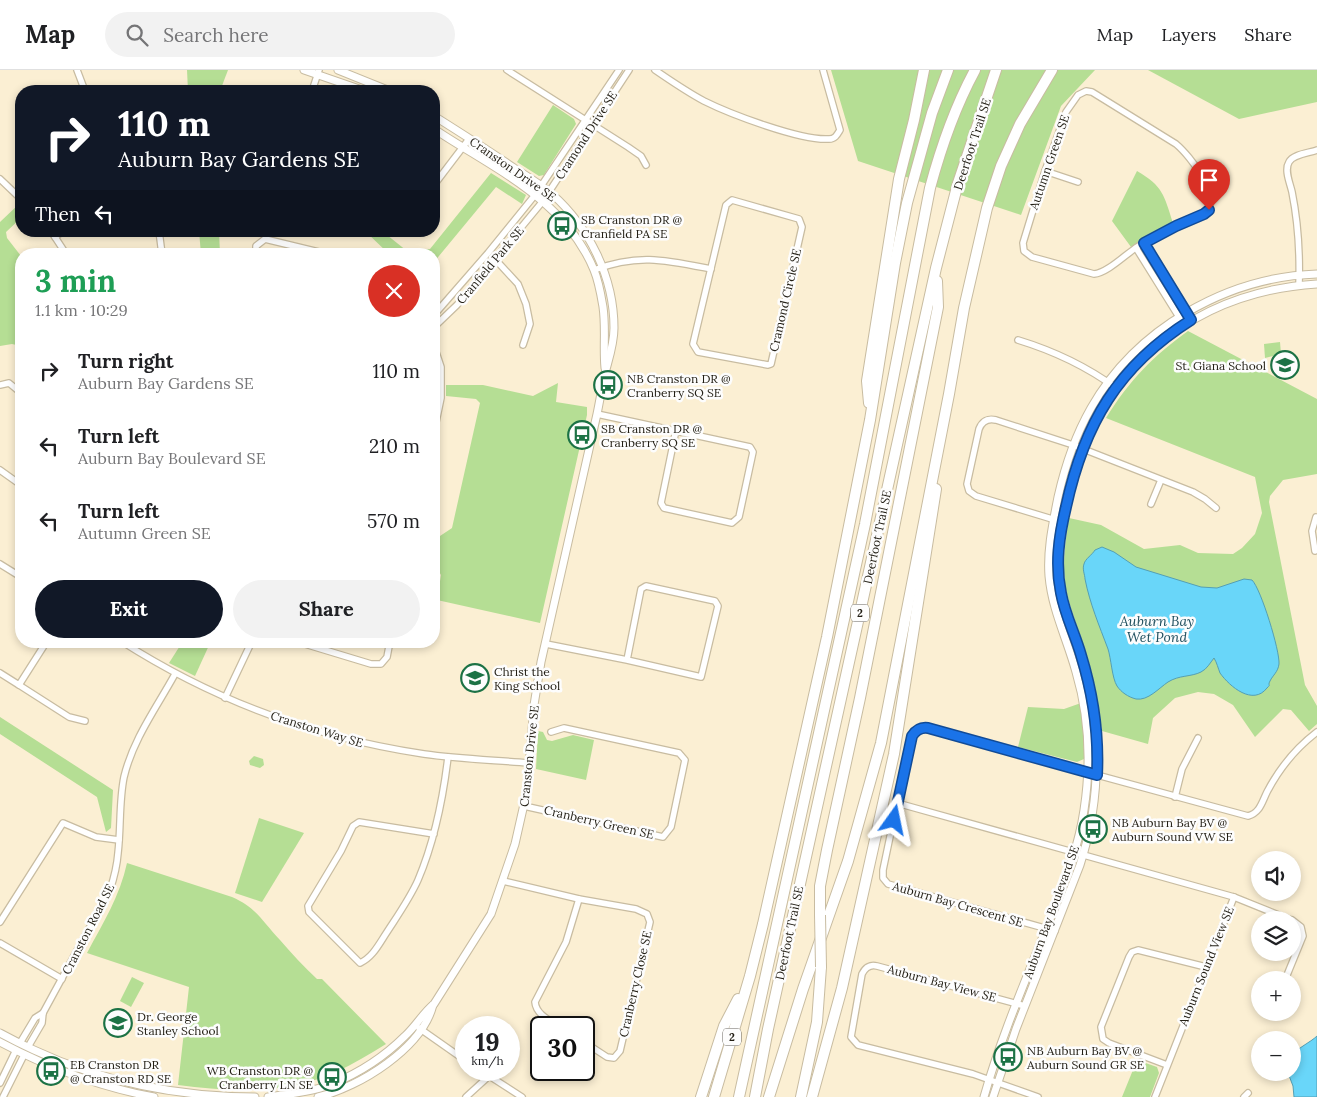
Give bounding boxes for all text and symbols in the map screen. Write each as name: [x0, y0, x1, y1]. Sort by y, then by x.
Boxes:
search box: [105, 12, 455, 57]
text: Map: [25, 19, 75, 50]
icon: search: [123, 21, 151, 49]
text: Search here: [163, 23, 269, 47]
text: Map: [1097, 23, 1133, 46]
text: Layers: [1161, 23, 1216, 46]
text: Share: [1244, 23, 1292, 46]
street label: Cramond Drive SE: [552, 88, 620, 182]
street label: Deerfoot Trail SE: [950, 96, 994, 192]
text: 110 m: [118, 101, 210, 146]
icon: right: [35, 105, 100, 170]
street label: Autumn Green SE: [1025, 112, 1072, 212]
street label: Cranston Drive SE: [467, 134, 559, 204]
text: Auburn Bay Gardens SE: [118, 145, 360, 173]
pin: [1188, 159, 1230, 210]
icon: arrive: [1195, 166, 1223, 194]
icon: left: [90, 200, 118, 228]
text: Then: [35, 202, 80, 226]
bus stop icon: SB Cranston DR @ Cranfield PA SE: [547, 211, 577, 241]
place label: SB Cranston DR @ Cranfield PA SE: [581, 212, 683, 241]
street label: Cranfield Park SE: [453, 223, 527, 307]
street label: Cramond Circle SE: [766, 247, 804, 353]
text: 3 min: [35, 262, 116, 300]
button: close: [368, 265, 420, 317]
text: 1.1 km · 10:29: [35, 300, 128, 320]
text: Turn right: [78, 349, 174, 373]
school or university icon: St. Giana School: [1270, 350, 1300, 380]
icon: right: [35, 357, 63, 385]
place label: St. Giana School: [1175, 358, 1266, 373]
text: 110 m: [372, 359, 420, 383]
bus stop icon: NB Cranston DR @ Cranberry SQ SE: [593, 370, 623, 400]
place label: NB Cranston DR @ Cranberry SQ SE: [627, 371, 731, 400]
text: Auburn Bay Gardens SE: [78, 373, 254, 393]
bus stop icon: SB Cranston DR @ Cranberry SQ SE: [567, 420, 597, 450]
place label: SB Cranston DR @ Cranberry SQ SE: [601, 421, 703, 450]
text: Turn left: [78, 424, 159, 448]
icon: left: [35, 432, 63, 460]
text: 210 m: [369, 434, 420, 458]
text: Auburn Bay Boulevard SE: [78, 448, 266, 468]
street label: Deerfoot Trail SE: [860, 489, 894, 585]
text: Turn left: [78, 499, 159, 523]
icon: left: [35, 507, 63, 535]
text: 570 m: [367, 509, 420, 533]
text: Autumn Green SE: [78, 523, 211, 543]
button: Exit: [35, 580, 223, 638]
button: Share: [233, 580, 420, 638]
road number: 2: [851, 604, 869, 622]
water label: Auburn Bay Wet Pond: [1119, 612, 1194, 646]
school or university icon: Christ the King School: [460, 663, 490, 693]
place label: Christ the King School: [494, 664, 560, 693]
street label: Cranston Drive SE: [516, 704, 542, 808]
street label: Cranston Way SE: [269, 708, 365, 750]
position arrow: [867, 793, 919, 845]
street label: Cranberry Green SE: [543, 802, 655, 842]
bus stop icon: NB Auburn Bay BV @ Auburn Sound VW SE: [1078, 814, 1108, 844]
place label: NB Auburn Bay BV @ Auburn Sound VW SE: [1111, 815, 1233, 844]
street label: Auburn Bay Boulevard SE: [1020, 843, 1082, 982]
map controls: [1251, 851, 1301, 1081]
button: sound: [1251, 851, 1301, 901]
street label: Auburn Bay Crescent SE: [890, 878, 1025, 930]
street label: Cranston Road SE: [59, 881, 117, 977]
street label: Deerfoot Trail SE: [772, 885, 806, 981]
street label: Auburn Sound View SE: [1175, 904, 1237, 1029]
button: layers: [1251, 911, 1301, 961]
street label: Cranberry Close SE: [615, 929, 655, 1039]
street label: Auburn Bay View SE: [885, 961, 998, 1005]
button: +: [1251, 971, 1301, 1021]
school or university icon: Dr. George Stanley School: [103, 1008, 133, 1038]
place label: Dr. George Stanley School: [137, 1009, 219, 1038]
speed limit sign: 30: [530, 1016, 595, 1081]
text: 19: [475, 1026, 500, 1058]
road number: 2: [723, 1029, 741, 1046]
button: −: [1251, 1031, 1301, 1081]
bus stop icon: NB Auburn Bay BV @ Auburn Sound GR SE: [993, 1042, 1023, 1072]
place label: NB Auburn Bay BV @ Auburn Sound GR SE: [1026, 1043, 1144, 1072]
text: km/h: [471, 1053, 504, 1068]
bus stop icon: EB Cranston DR @ Cranston RD SE: [36, 1056, 66, 1086]
place label: EB Cranston DR @ Cranston RD SE: [70, 1057, 171, 1086]
bus stop icon: WB Cranston DR @ Cranberry LN SE: [317, 1062, 347, 1092]
place label: WB Cranston DR @ Cranberry LN SE: [207, 1063, 313, 1092]

